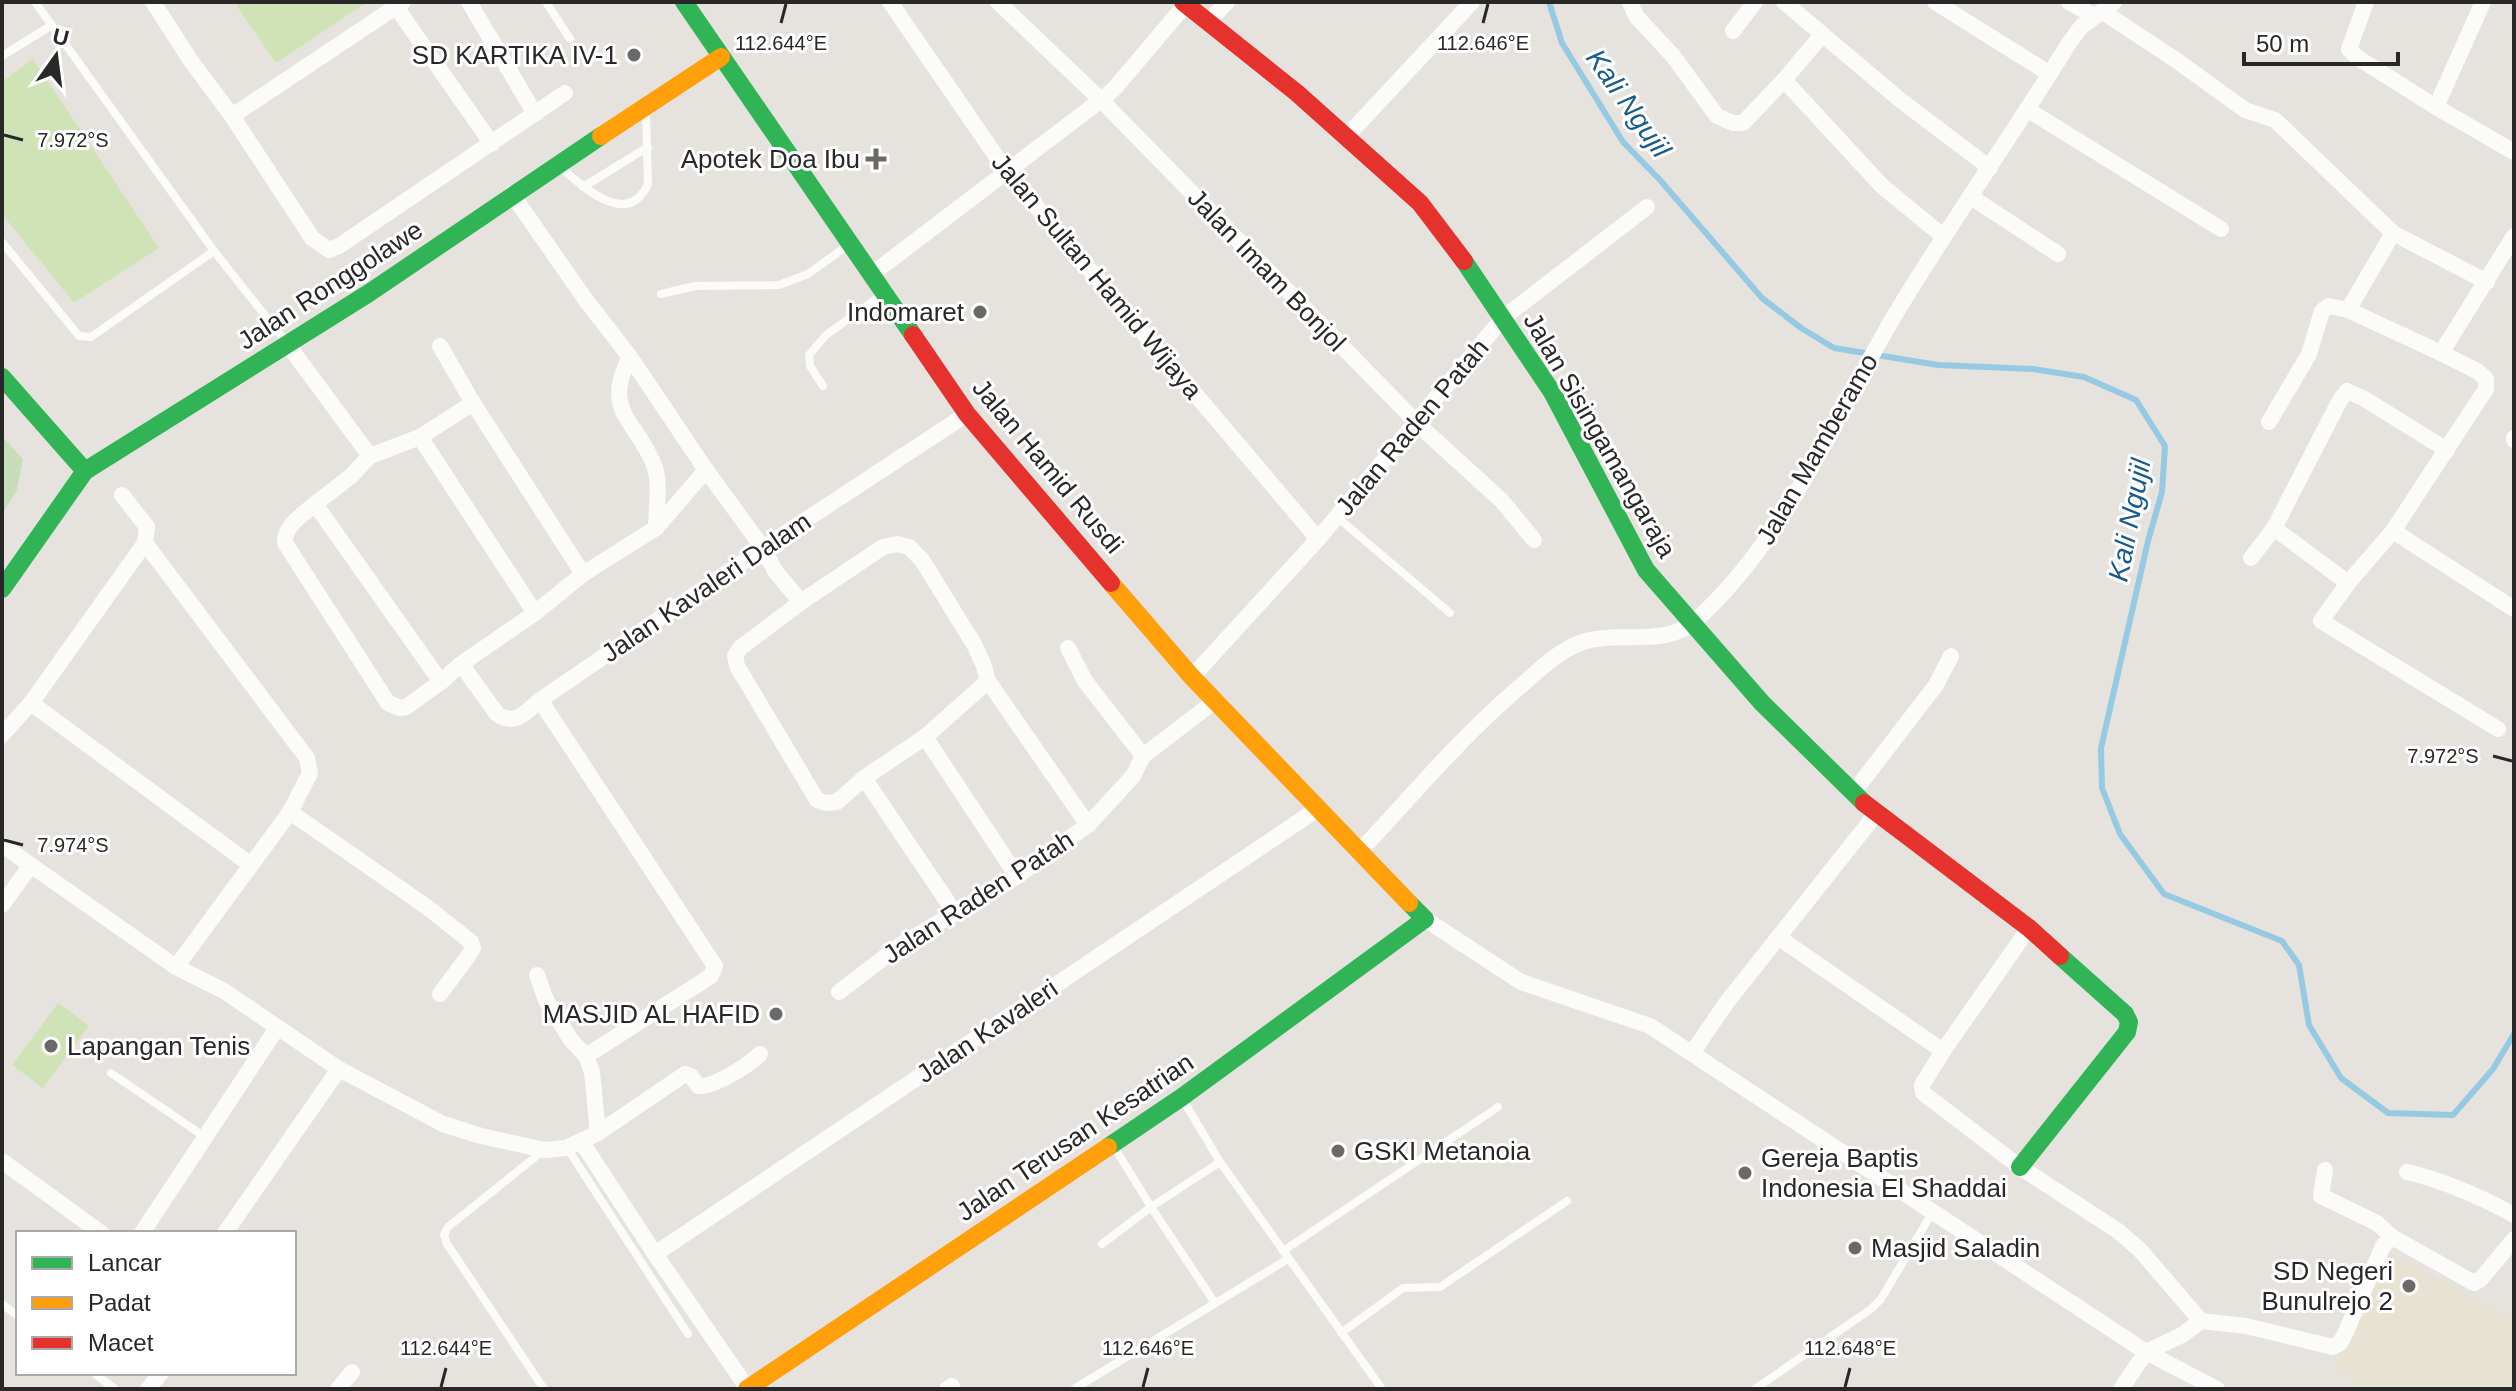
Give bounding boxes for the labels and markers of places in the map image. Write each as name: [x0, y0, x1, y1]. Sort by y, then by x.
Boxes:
place label: SD KARTIKA IV-1: [412, 40, 618, 70]
marker: SD KARTIKA IV-1: [625, 46, 643, 64]
place label: Apotek Doa Ibu: [681, 144, 860, 174]
marker: Apotek Doa Ibu: [867, 150, 885, 168]
place label: Indomaret: [847, 297, 965, 327]
marker: Indomaret: [971, 303, 989, 321]
place label: MASJID AL HAFID: [543, 999, 760, 1029]
marker: MASJID AL HAFID: [767, 1005, 785, 1023]
place label: Lapangan Tenis: [67, 1031, 250, 1061]
marker: Lapangan Tenis: [42, 1037, 60, 1055]
place label: GSKI Metanoia: [1354, 1136, 1531, 1166]
marker: GSKI Metanoia: [1329, 1142, 1347, 1160]
place label: Gereja Baptis Indonesia El Shaddai: [1761, 1143, 2007, 1203]
marker: Gereja Baptis Indonesia El Shaddai: [1736, 1164, 1754, 1182]
place label: Masjid Saladin: [1871, 1233, 2040, 1263]
marker: Masjid Saladin: [1846, 1239, 1864, 1257]
place label: SD Negeri Bunulrejo 2: [2261, 1256, 2393, 1316]
marker: SD Negeri Bunulrejo 2: [2400, 1277, 2418, 1295]

